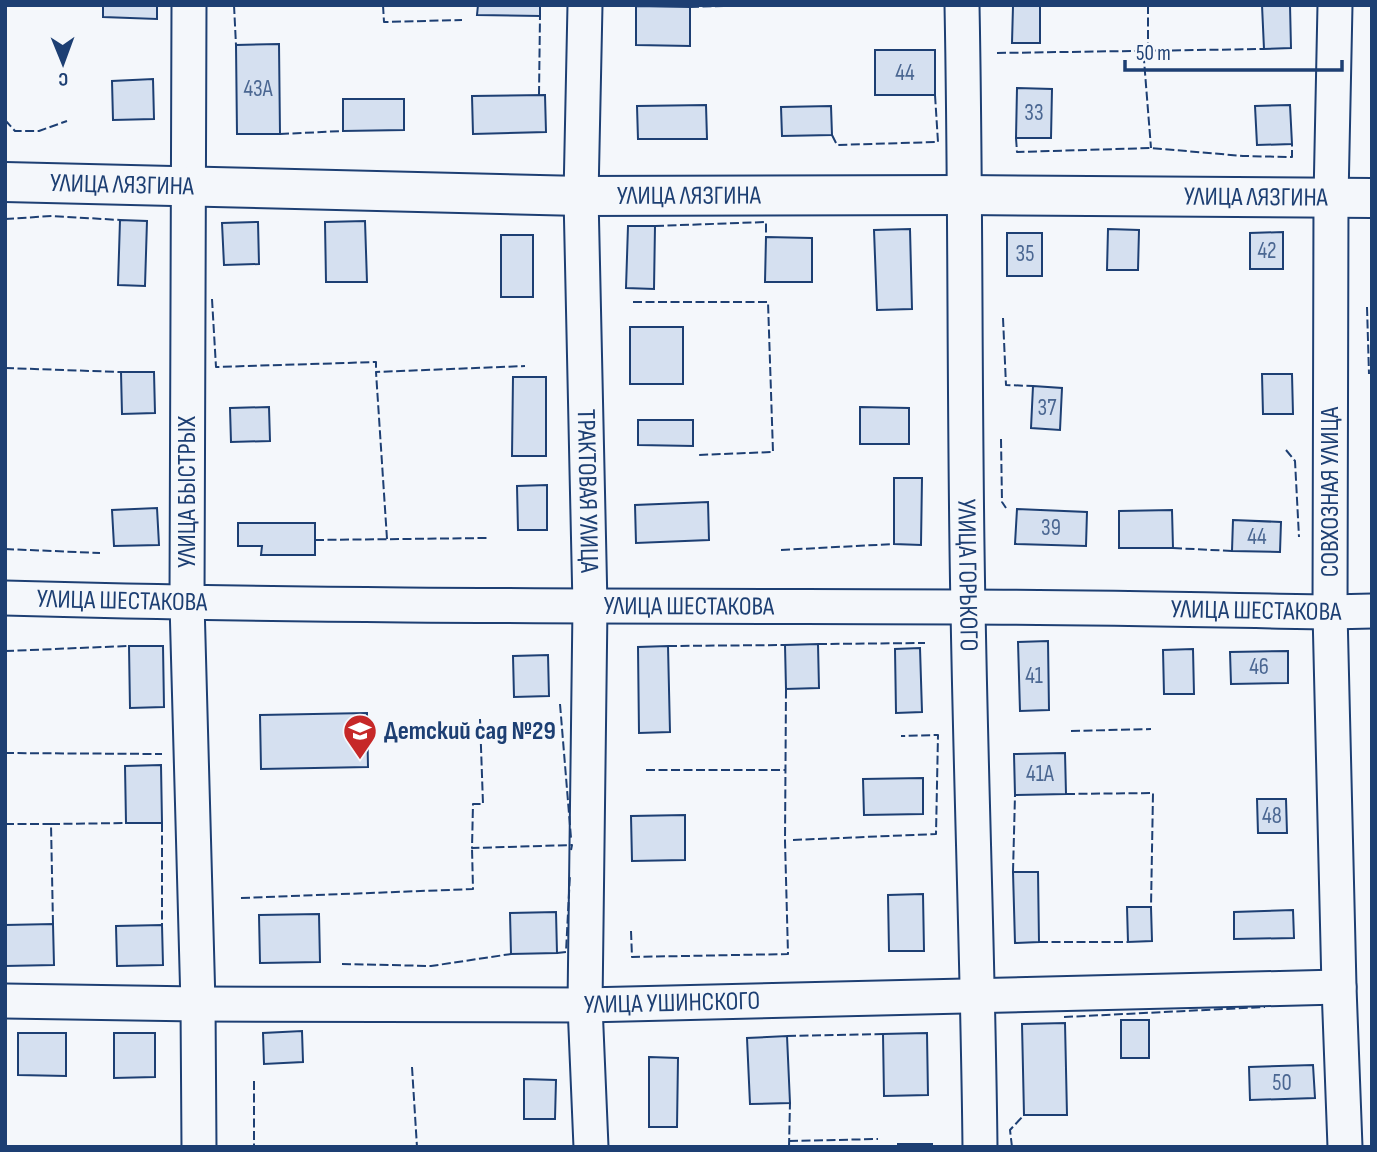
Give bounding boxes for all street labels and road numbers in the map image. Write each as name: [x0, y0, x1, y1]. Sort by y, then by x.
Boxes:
street label: УЛИЦА ЛЯЗГИНА: [50, 168, 195, 202]
street label: УЛИЦА ЛЯЗГИНА: [617, 180, 762, 211]
street label: УЛИЦА ЛЯЗГИНА: [1184, 181, 1329, 213]
street label: СОВХОЗНАЯ УЛИЦА: [1315, 406, 1346, 577]
street label: ТРАКТОВАЯ УЛИЦА: [570, 409, 605, 574]
street label: УЛИЦА БЫСТРЫХ: [172, 416, 203, 568]
street label: УЛИЦА ГОРЬКОГО: [951, 498, 984, 652]
street label: УЛИЦА ШЕСТАКОВА: [36, 583, 208, 618]
street label: УЛИЦА ШЕСТАКОВА: [603, 591, 775, 622]
street label: УЛИЦА ШЕСТАКОВА: [1170, 594, 1342, 628]
street label: УЛИЦА УШИНСКОГО: [583, 985, 761, 1021]

